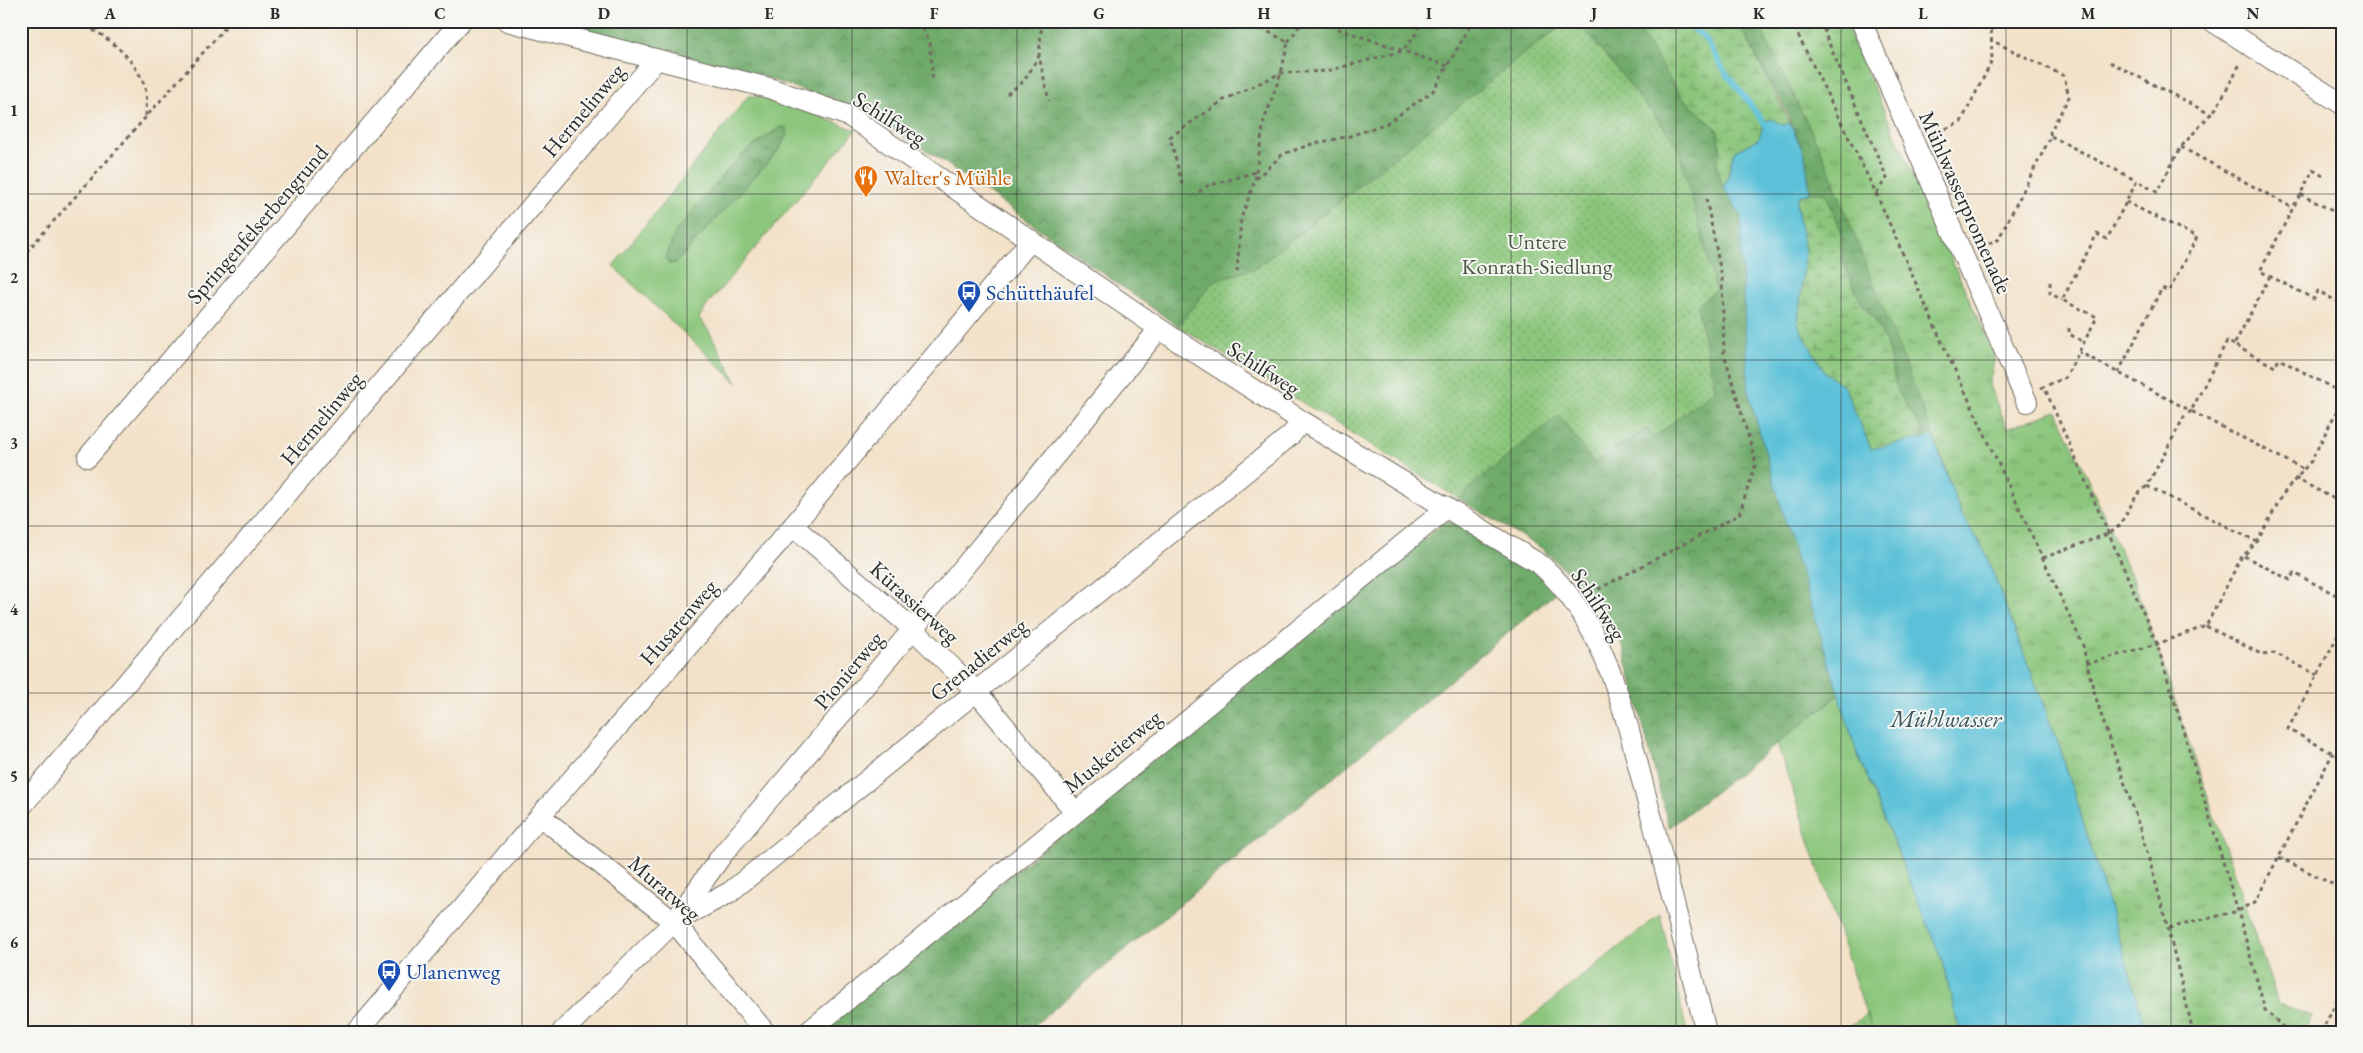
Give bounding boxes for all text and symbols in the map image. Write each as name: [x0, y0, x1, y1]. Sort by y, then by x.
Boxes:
text: A: [103, 3, 116, 24]
text: B: [270, 3, 280, 24]
text: C: [434, 3, 446, 24]
text: D: [598, 3, 610, 24]
text: E: [764, 3, 774, 24]
text: F: [930, 3, 939, 24]
text: G: [1093, 3, 1105, 24]
text: H: [1258, 3, 1271, 24]
text: I: [1426, 3, 1432, 24]
text: J: [1589, 3, 1597, 24]
text: K: [1753, 3, 1766, 24]
text: L: [1918, 3, 1928, 24]
text: M: [2081, 3, 2096, 24]
text: N: [2247, 3, 2260, 24]
street label: Hermelinweg: [536, 57, 631, 163]
street label: Schilfweg: [848, 85, 932, 152]
text: 1: [10, 100, 18, 121]
street label: Mühlwasserpromenade: [1912, 106, 2019, 299]
street label: Springenfelserbengrund: [180, 138, 335, 310]
place label: Walter's Mühle: [884, 163, 1012, 192]
restaurant icon: Walter's Mühle: [853, 164, 879, 198]
park label: Untere Konrath-Siedlung: [1461, 227, 1613, 281]
text: 2: [10, 267, 19, 288]
place label: Schütthäufel: [986, 278, 1094, 307]
bus stop icon: Schütthäufel: [956, 279, 982, 313]
street label: Schilfweg: [1222, 334, 1306, 403]
street label: Hermelinweg: [274, 365, 369, 471]
text: 3: [10, 433, 18, 454]
street label: Kürassierweg: [864, 554, 966, 651]
street label: Schilfweg: [1564, 562, 1633, 646]
street label: Husarenweg: [633, 573, 724, 671]
text: 4: [10, 599, 19, 620]
street label: Grenadierweg: [924, 611, 1033, 708]
street label: Pionierweg: [807, 625, 890, 716]
street label: Musketierweg: [1057, 703, 1168, 800]
water label: Mühlwasser: [1889, 703, 2003, 734]
text: 5: [10, 766, 18, 787]
street label: Muratweg: [622, 849, 707, 928]
text: 6: [10, 932, 19, 953]
place label: Ulanenweg: [406, 957, 501, 986]
bus stop icon: Ulanenweg: [376, 958, 402, 992]

